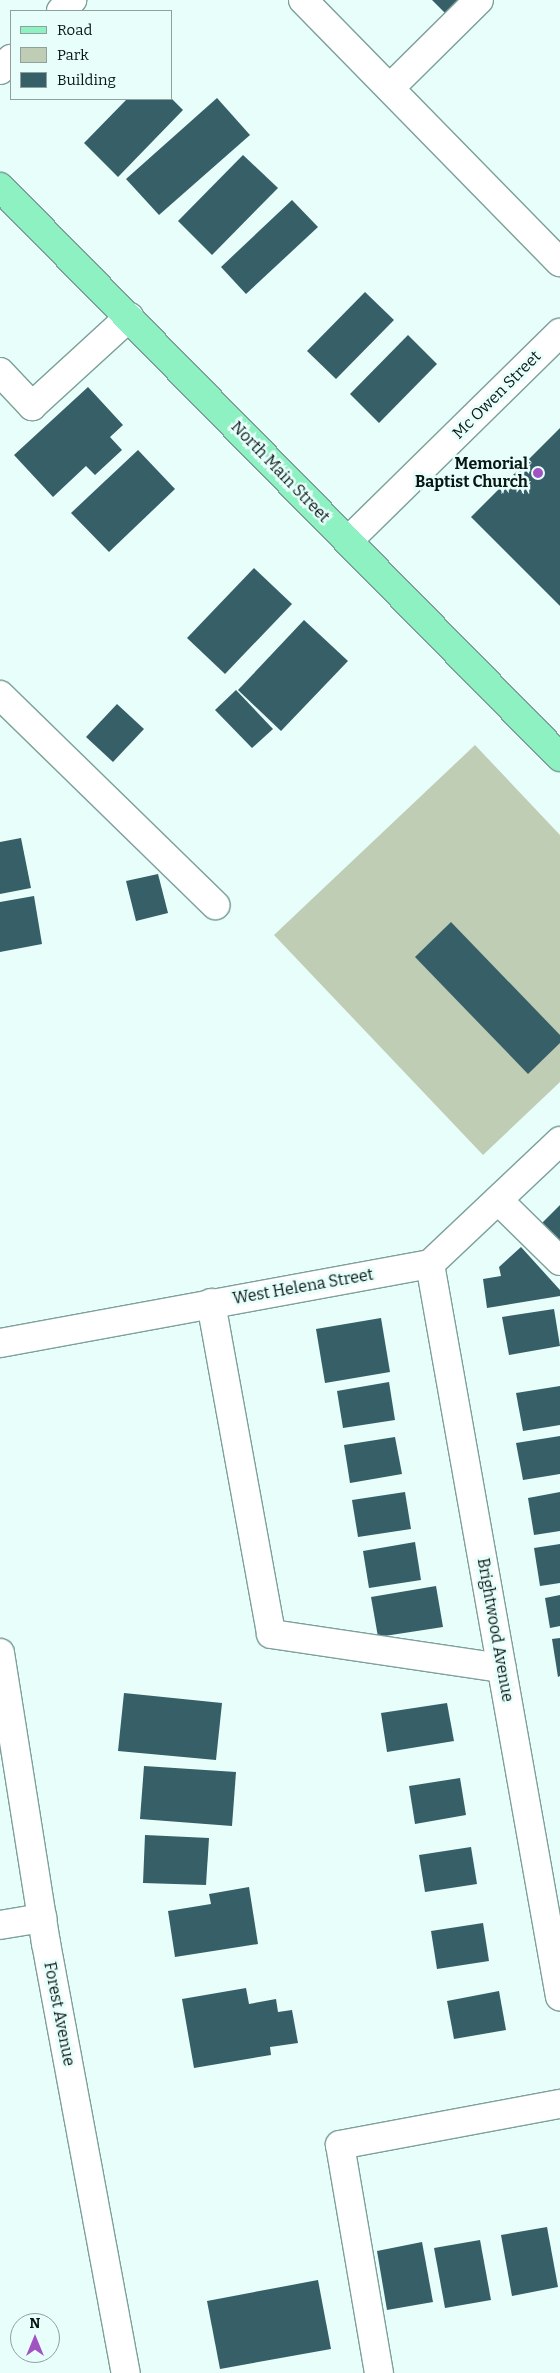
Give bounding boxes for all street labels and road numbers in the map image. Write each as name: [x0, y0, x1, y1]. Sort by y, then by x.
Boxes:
street label: Mc Owen Street: [449, 347, 545, 443]
street label: North Main Street: [227, 417, 333, 527]
street label: West Helena Street: [231, 1265, 375, 1309]
street label: Brightwood Avenue: [473, 1557, 517, 1703]
street label: Forest Avenue: [39, 1960, 79, 2068]

